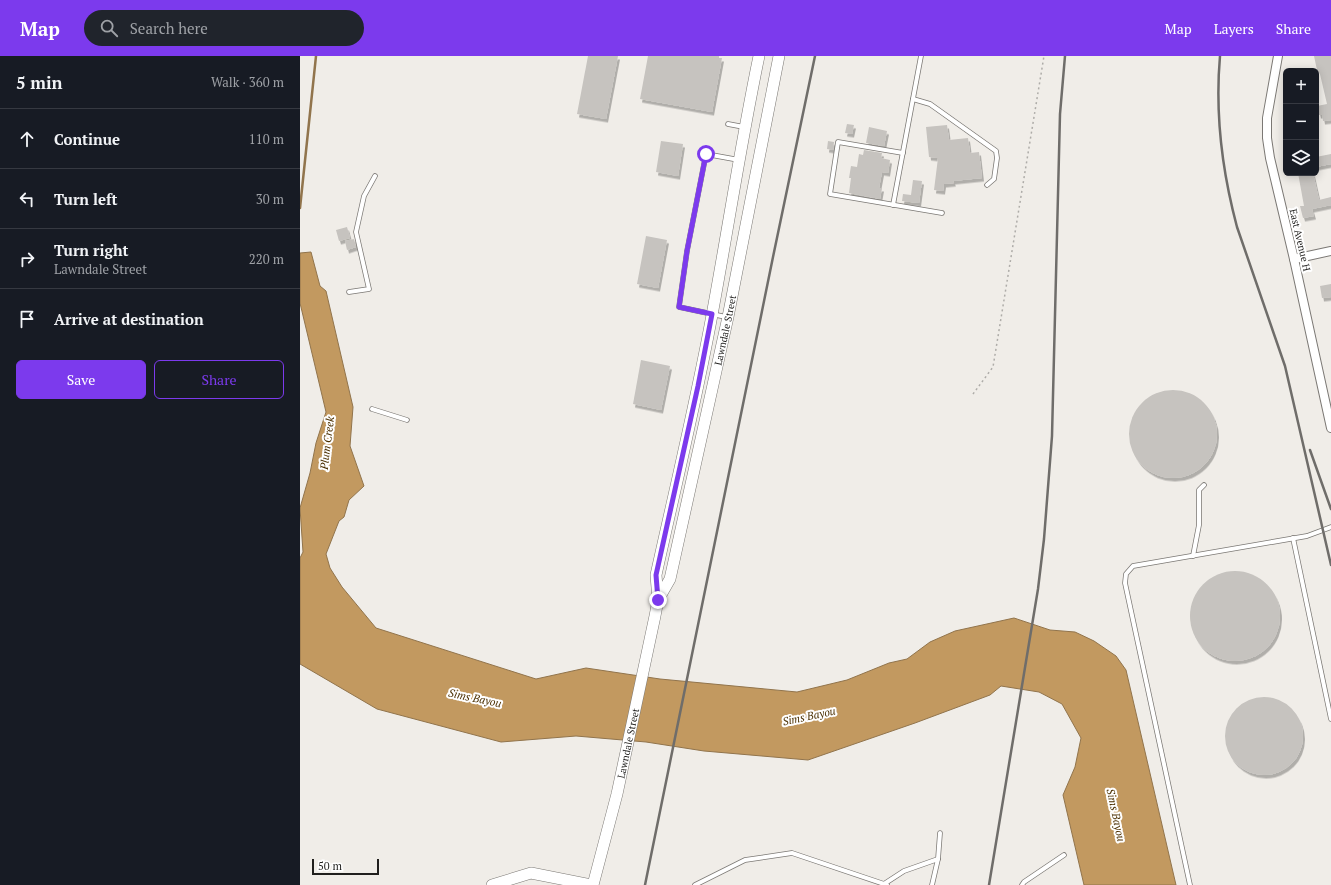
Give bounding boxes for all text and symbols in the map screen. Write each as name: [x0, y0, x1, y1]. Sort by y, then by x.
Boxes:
search box: [84, 10, 364, 46]
text: Map: [20, 16, 60, 41]
icon: search: [98, 17, 120, 39]
text: Search here: [130, 18, 208, 38]
text: Map: [1165, 19, 1192, 38]
text: Layers: [1214, 19, 1254, 38]
text: Share: [1276, 19, 1311, 38]
map controls: [1283, 68, 1319, 176]
button: +: [1283, 68, 1319, 104]
text: 5 min: [16, 71, 63, 94]
text: Walk · 360 m: [211, 73, 284, 91]
button: −: [1283, 104, 1319, 140]
icon: ahead: [16, 128, 38, 150]
text: Continue: [54, 129, 120, 149]
text: 110 m: [249, 130, 284, 148]
button: layers: [1283, 140, 1319, 176]
route start: [697, 145, 715, 163]
icon: left: [16, 188, 38, 210]
text: Turn left: [54, 189, 118, 209]
text: 30 m: [256, 190, 284, 208]
street label: East Avenue H: [1287, 208, 1313, 272]
text: Turn right: [54, 240, 129, 260]
icon: right: [16, 248, 38, 270]
text: 220 m: [249, 250, 284, 268]
text: Lawndale Street: [54, 260, 147, 278]
street label: Lawndale Street: [711, 294, 739, 367]
icon: arrive: [16, 308, 38, 330]
text: Arrive at destination: [54, 309, 204, 329]
button: Save: [16, 360, 146, 399]
button: Share: [154, 360, 284, 399]
water label: Plum Creek: [317, 415, 337, 471]
route end: [649, 591, 667, 609]
water label: Sims Bayou: [447, 686, 503, 710]
water label: Sims Bayou: [781, 704, 837, 728]
street label: Lawndale Street: [614, 707, 642, 780]
water label: Sims Bayou: [1104, 787, 1128, 843]
scale bar: [312, 857, 379, 876]
text: 50 m: [318, 859, 342, 873]

